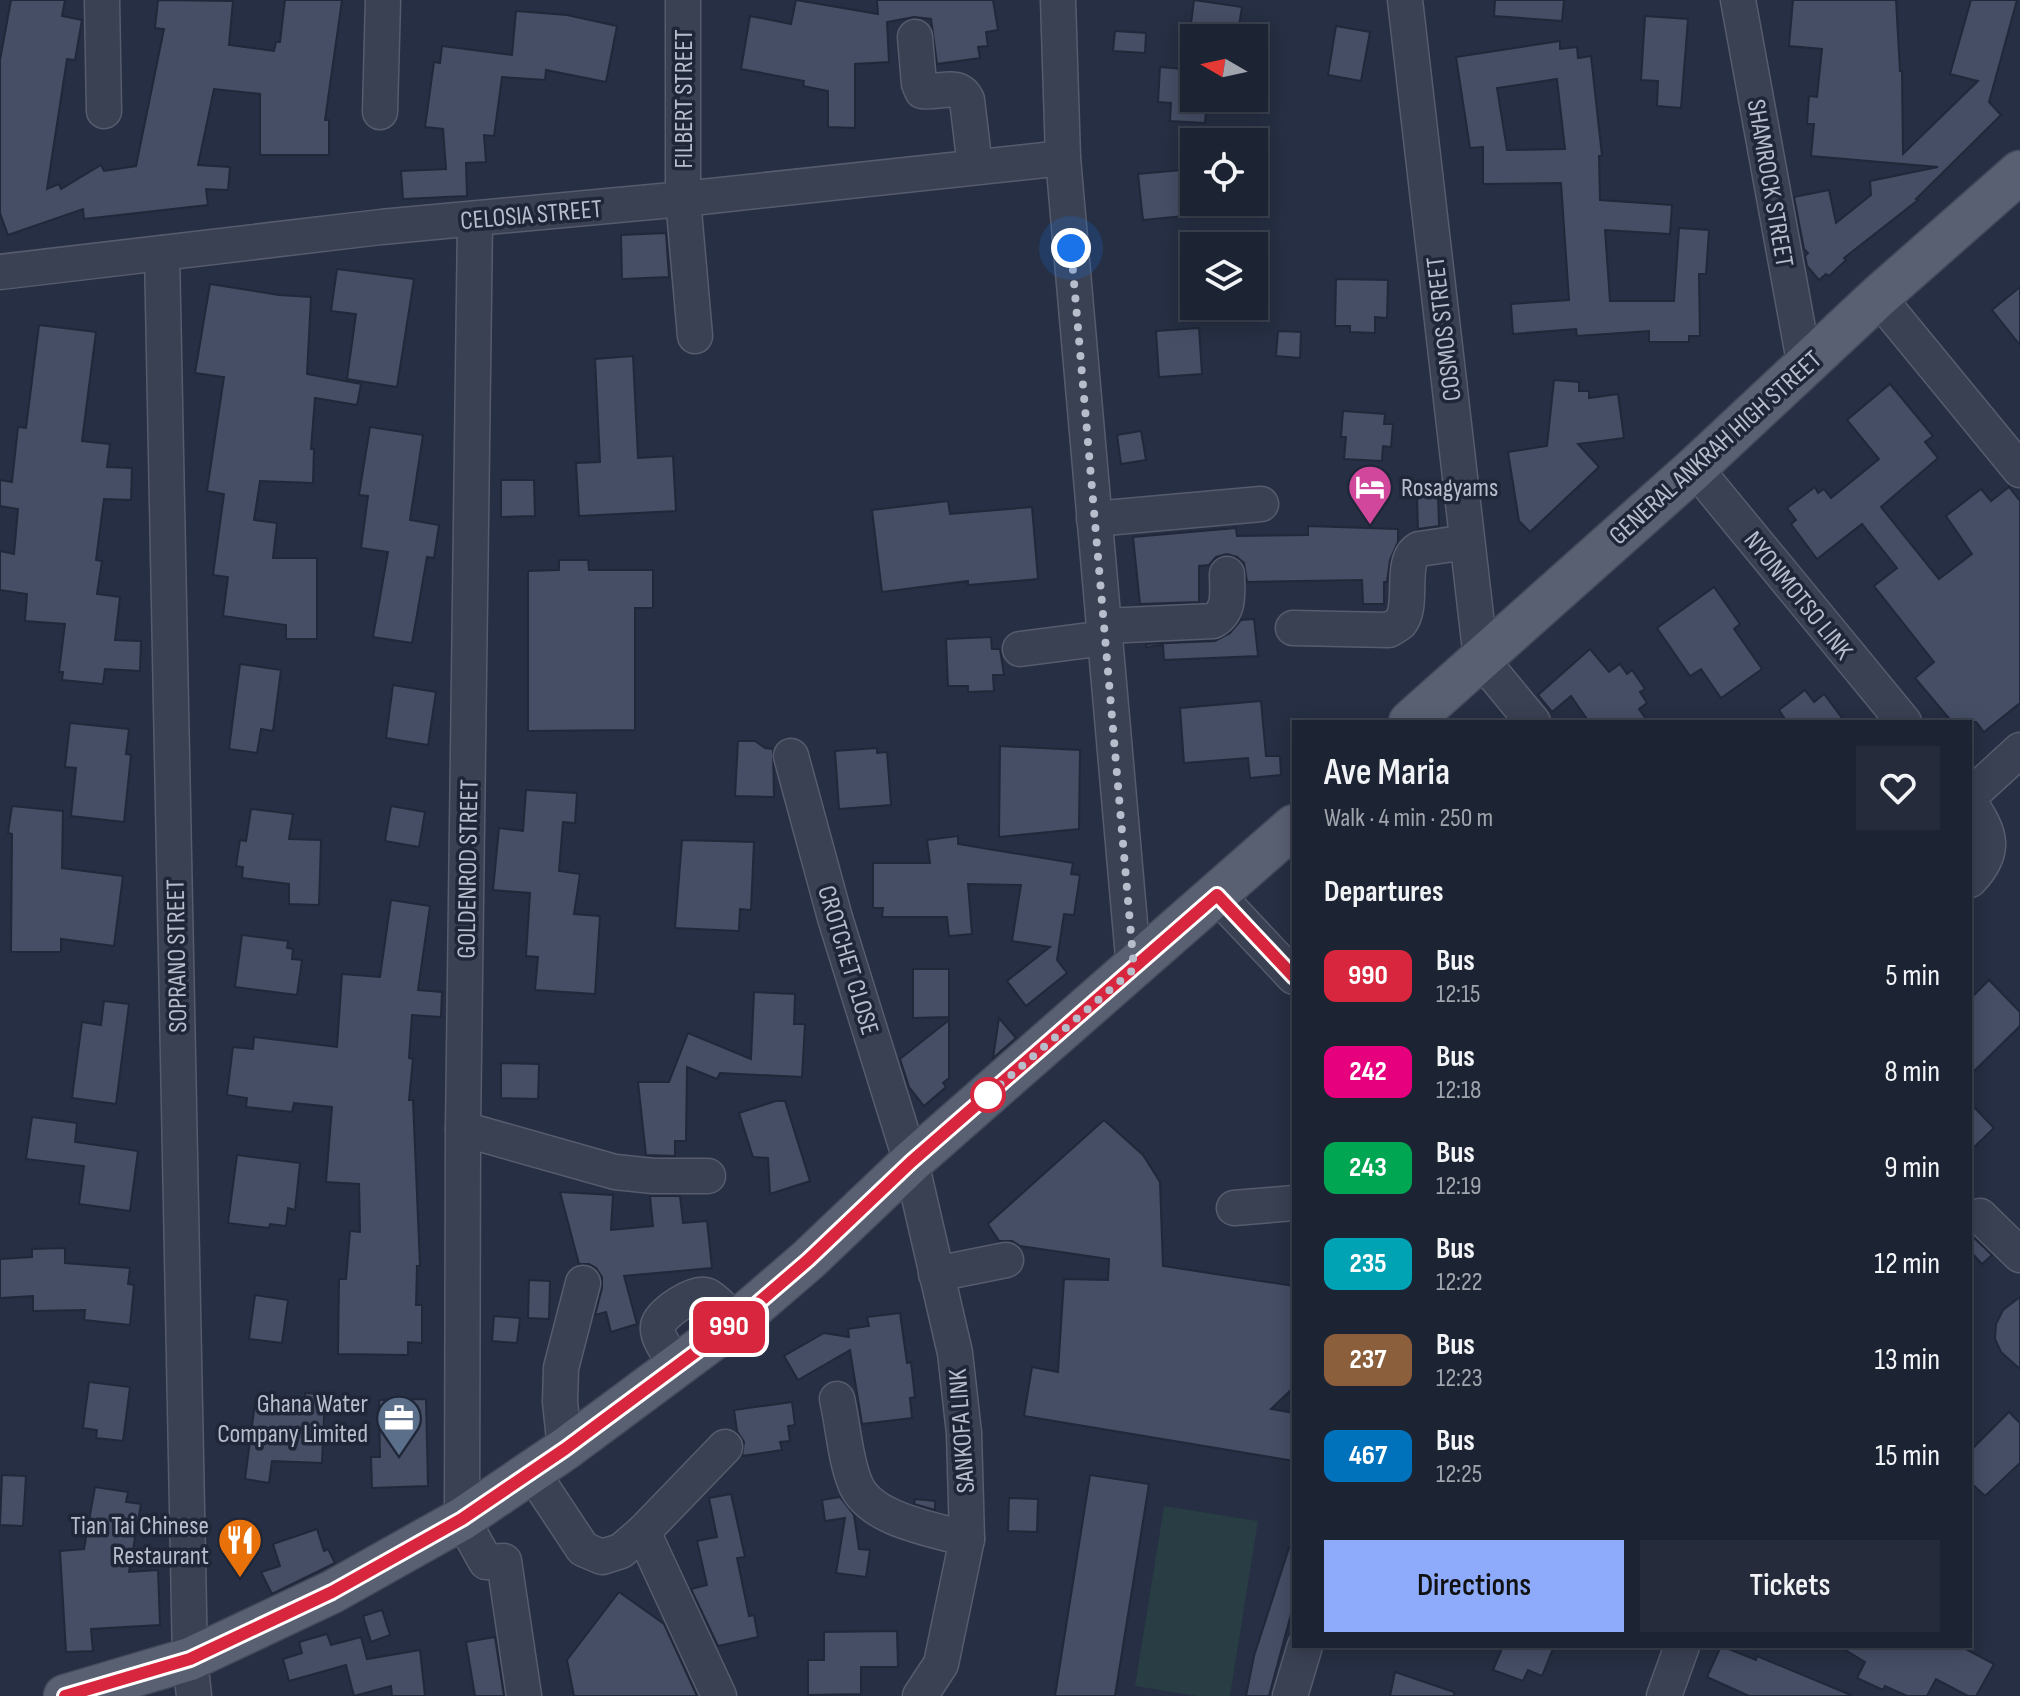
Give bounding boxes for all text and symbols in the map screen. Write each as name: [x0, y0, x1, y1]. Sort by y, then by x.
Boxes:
north arrow: [1180, 24, 1268, 112]
map controls: [1180, 24, 1268, 320]
street label: FILBERT STREET: [669, 29, 700, 169]
street label: SHAMROCK STREET: [1740, 97, 1800, 269]
button: locate: [1180, 128, 1268, 216]
street label: CELOSIA STREET: [459, 194, 603, 237]
your location: [1051, 228, 1091, 268]
button: layers: [1180, 232, 1268, 320]
street label: COSMOS STREET: [1420, 255, 1469, 403]
street label: GENERAL ANKRAH HIGH STREET: [1603, 345, 1829, 552]
hotel icon: Rosagyams: [1346, 463, 1394, 526]
place label: Rosagyams: [1401, 473, 1498, 504]
street label: NYONMOTSO LINK: [1737, 526, 1859, 666]
button: heart: [1856, 746, 1940, 830]
text: Ave Maria: [1324, 750, 1450, 795]
street label: GOLDENROD STREET: [451, 779, 486, 959]
text: Walk · 4 min · 250 m: [1324, 803, 1493, 834]
text: Departures: [1324, 874, 1444, 910]
street label: SOPRANO STREET: [161, 879, 194, 1033]
street label: CROTCHET CLOSE: [810, 882, 885, 1039]
text: Bus: [1436, 943, 1475, 979]
text: 5 min: [1886, 958, 1940, 994]
text: 990: [1348, 959, 1388, 992]
text: 12:15: [1436, 979, 1481, 1010]
text: Bus: [1436, 1039, 1475, 1075]
text: 8 min: [1884, 1054, 1940, 1090]
text: 242: [1349, 1055, 1387, 1088]
text: 12:18: [1436, 1075, 1482, 1106]
unlabelled marker: [971, 1078, 1005, 1112]
text: Bus: [1436, 1135, 1475, 1171]
text: 9 min: [1884, 1150, 1940, 1186]
text: 243: [1349, 1151, 1387, 1184]
text: 12:19: [1436, 1171, 1482, 1202]
text: Bus: [1436, 1231, 1475, 1267]
text: 12 min: [1874, 1246, 1940, 1282]
text: 235: [1349, 1247, 1387, 1280]
text: 12:22: [1436, 1267, 1482, 1298]
line badge: 990: [683, 1301, 775, 1353]
text: 990: [709, 1310, 749, 1343]
text: Bus: [1436, 1327, 1475, 1363]
text: 13 min: [1874, 1342, 1940, 1378]
text: 237: [1349, 1343, 1387, 1376]
text: 12:23: [1436, 1363, 1483, 1394]
street label: SANKOFA LINK: [943, 1367, 982, 1494]
place label: Ghana Water Company Limited: [217, 1389, 369, 1450]
office icon: Ghana Water Company Limited: [375, 1394, 423, 1457]
text: Bus: [1436, 1423, 1475, 1459]
text: 15 min: [1875, 1438, 1940, 1474]
text: 467: [1349, 1439, 1387, 1472]
text: 12:25: [1436, 1459, 1482, 1490]
place label: Tian Tai Chinese Restaurant: [71, 1511, 209, 1572]
restaurant icon: Tian Tai Chinese Restaurant: [216, 1516, 264, 1579]
button: Directions: [1324, 1540, 1624, 1632]
button: Tickets: [1640, 1540, 1940, 1632]

